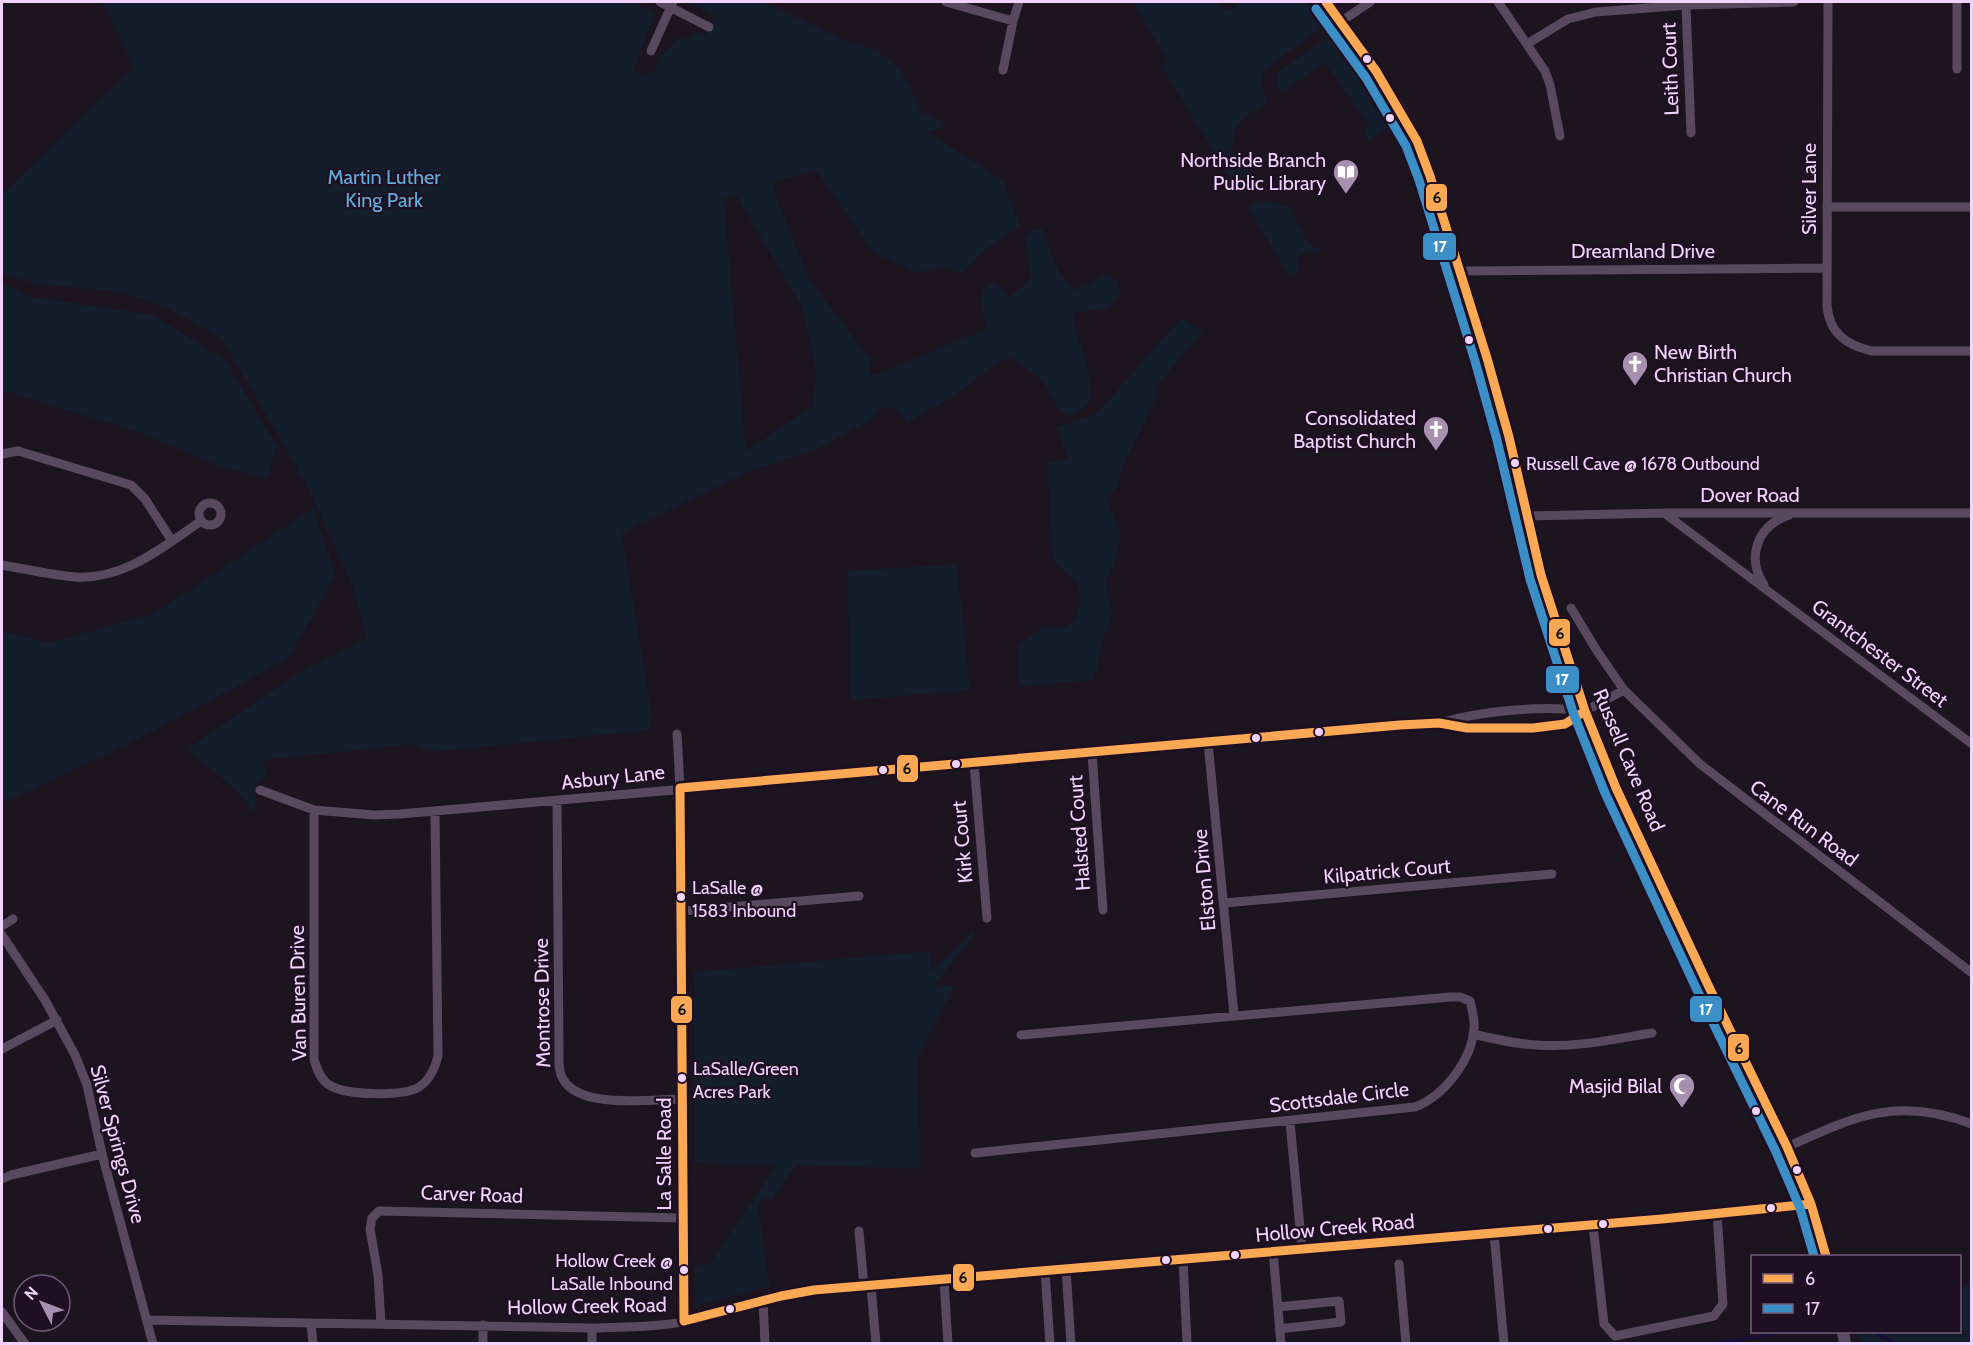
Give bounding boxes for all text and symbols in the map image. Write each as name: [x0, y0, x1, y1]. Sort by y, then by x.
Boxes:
street label: Leith Court: [1656, 22, 1684, 116]
unlabelled marker: [1361, 53, 1373, 65]
unlabelled marker: [1384, 112, 1396, 124]
street label: Silver Lane: [1797, 143, 1821, 235]
place label: Northside Branch Public Library: [1180, 148, 1326, 195]
library icon: Northside Branch Public Library: [1331, 157, 1361, 195]
park label: Martin Luther King Park: [327, 165, 441, 212]
line badge: 6: [1425, 183, 1448, 212]
text: 6: [1433, 188, 1442, 207]
line badge: 17: [1422, 232, 1457, 261]
text: 17: [1433, 237, 1448, 256]
street label: Dreamland Drive: [1571, 239, 1715, 263]
unlabelled marker: [1463, 334, 1475, 346]
place label: New Birth Christian Church: [1654, 340, 1792, 387]
church icon: New Birth Christian Church: [1620, 349, 1650, 387]
place label: Consolidated Baptist Church: [1293, 406, 1416, 453]
church icon: Consolidated Baptist Church: [1421, 414, 1451, 452]
place label: Russell Cave @ 1678 Outbound: [1526, 453, 1760, 475]
marker: Russell Cave @ 1678 Outbound: [1509, 457, 1521, 469]
street label: Dover Road: [1700, 483, 1800, 507]
street label: Grantchester Street: [1807, 594, 1953, 712]
line badge: 6: [1548, 618, 1571, 647]
text: 6: [1556, 624, 1565, 643]
line badge: 17: [1545, 665, 1580, 694]
text: 17: [1555, 670, 1570, 689]
street label: Russell Cave Road: [1588, 685, 1670, 835]
unlabelled marker: [1313, 726, 1325, 738]
unlabelled marker: [1250, 732, 1262, 744]
line badge: 6: [896, 754, 919, 783]
unlabelled marker: [950, 758, 962, 770]
text: 6: [903, 759, 912, 778]
street label: Asbury Lane: [560, 760, 666, 794]
unlabelled marker: [877, 764, 889, 776]
street label: Halsted Court: [1063, 774, 1095, 892]
street label: Cane Run Road: [1745, 775, 1863, 871]
street label: Kirk Court: [946, 800, 978, 884]
street label: Elston Drive: [1188, 828, 1220, 932]
street label: Kilpatrick Court: [1322, 853, 1452, 889]
place label: LaSalle @ 1583 Inbound: [692, 877, 796, 922]
marker: LaSalle @ 1583 Inbound: [675, 891, 687, 903]
street label: Van Buren Drive: [285, 925, 311, 1061]
street label: Montrose Drive: [529, 938, 555, 1068]
line badge: 6: [670, 995, 693, 1024]
line badge: 17: [1689, 995, 1723, 1023]
text: 6: [678, 1000, 687, 1019]
text: 17: [1699, 1000, 1714, 1019]
line badge: 6: [1727, 1033, 1750, 1062]
text: 6: [1735, 1039, 1744, 1058]
place label: LaSalle/Green Acres Park: [693, 1058, 799, 1103]
street label: Silver Springs Drive: [85, 1062, 151, 1226]
mosque icon: Masjid Bilal: [1667, 1071, 1697, 1109]
marker: LaSalle/Green Acres Park: [676, 1072, 688, 1084]
place label: Masjid Bilal: [1569, 1074, 1662, 1098]
street label: Scottsdale Circle: [1268, 1077, 1410, 1117]
street label: La Salle Road: [652, 1098, 676, 1210]
unlabelled marker: [1750, 1105, 1762, 1117]
unlabelled marker: [1791, 1164, 1803, 1176]
street label: Carver Road: [420, 1180, 524, 1208]
unlabelled marker: [1765, 1202, 1777, 1214]
street label: Hollow Creek Road: [1254, 1209, 1416, 1247]
unlabelled marker: [1597, 1218, 1609, 1230]
unlabelled marker: [1542, 1223, 1554, 1235]
unlabelled marker: [1229, 1249, 1241, 1261]
place label: Hollow Creek @ LaSalle Inbound: [551, 1250, 673, 1295]
unlabelled marker: [1160, 1254, 1172, 1266]
legend: [1751, 1255, 1961, 1333]
line badge: 6: [952, 1263, 975, 1292]
marker: Hollow Creek @ LaSalle Inbound: [678, 1264, 690, 1276]
text: 6: [959, 1268, 968, 1287]
text: 6: [1805, 1268, 1815, 1290]
north arrow: [12, 1273, 72, 1333]
text: N: [20, 1283, 42, 1304]
street label: Hollow Creek Road: [507, 1293, 667, 1319]
text: 17: [1805, 1298, 1820, 1320]
unlabelled marker: [724, 1303, 736, 1315]

